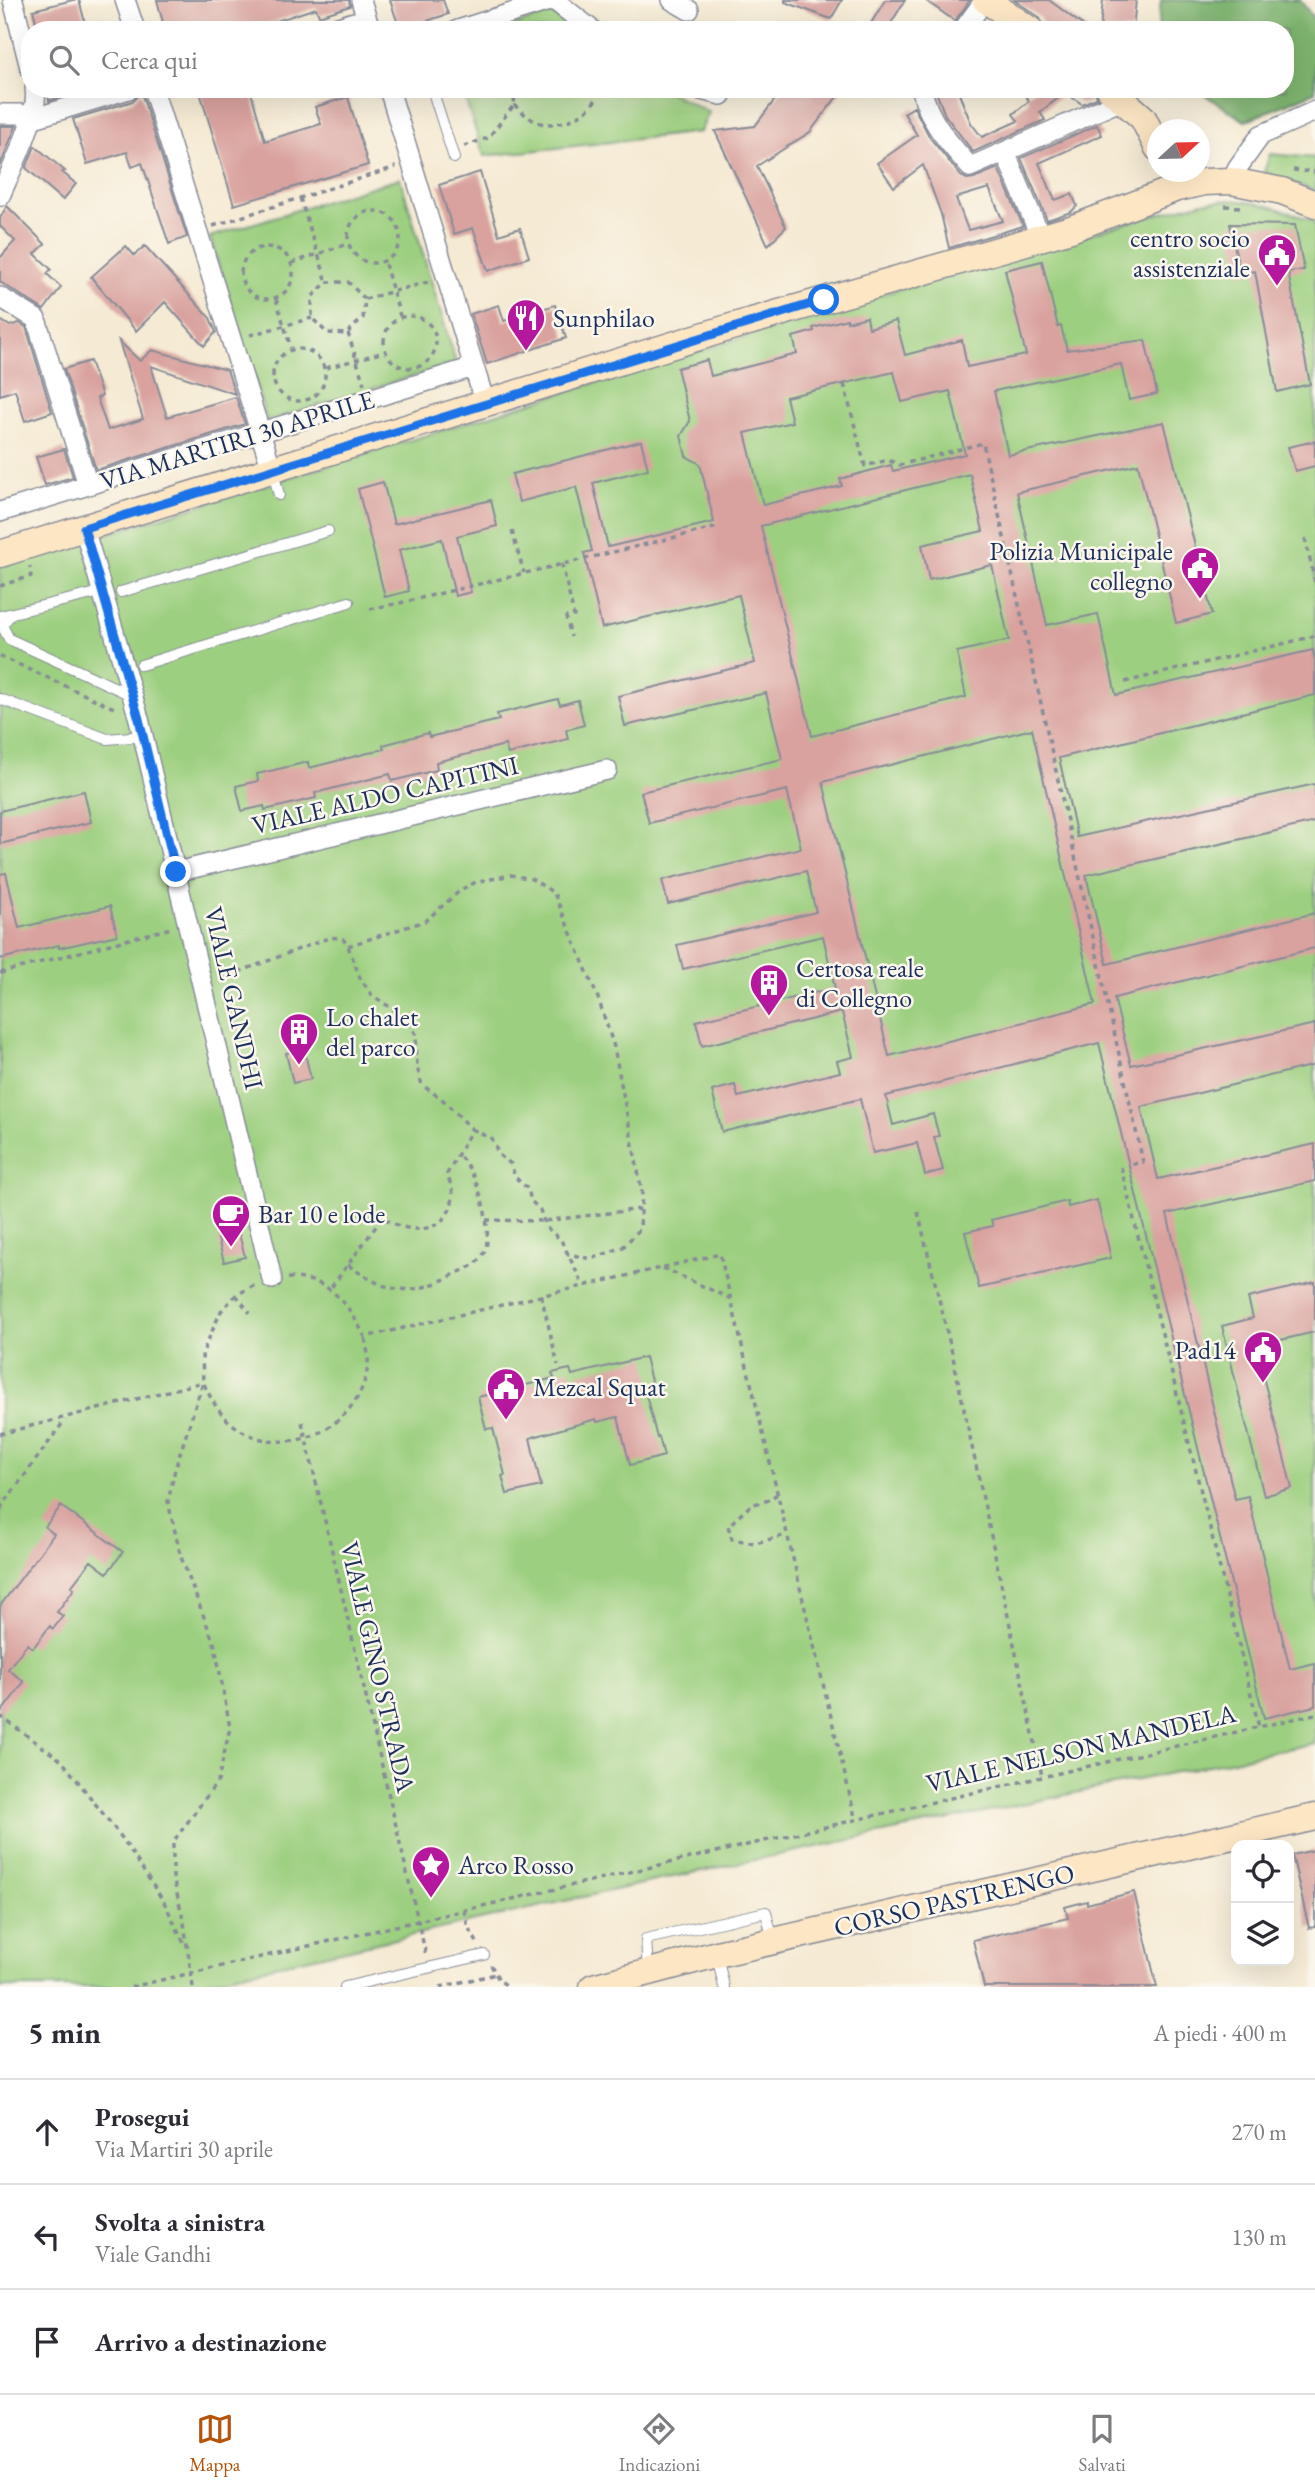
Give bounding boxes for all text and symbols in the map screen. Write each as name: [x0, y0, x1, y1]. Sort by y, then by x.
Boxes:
search box: [21, 21, 1294, 98]
icon: search: [45, 41, 83, 79]
text: Cerca qui: [101, 43, 198, 77]
north arrow: [1147, 119, 1210, 182]
place label: centro socio assistenziale: [1130, 221, 1250, 285]
public building icon: centro socio assistenziale: [1256, 232, 1298, 287]
route start: [808, 284, 839, 315]
restaurant icon: Sunphilao: [505, 297, 547, 352]
place label: Sunphilao: [553, 301, 655, 335]
street label: VIA MARTIRI 30 APRILE: [96, 382, 379, 498]
place label: Polizia Municipale collegno: [989, 534, 1173, 598]
public building icon: Polizia Municipale collegno: [1179, 545, 1221, 600]
street label: VIALE ALDO CAPITINI: [248, 748, 522, 842]
route end: [160, 856, 191, 887]
street label: VIALE GANDHI: [196, 903, 272, 1093]
place label: Certosa reale di Collegno: [796, 951, 924, 1015]
building icon: Certosa reale di Collegno: [748, 962, 790, 1017]
place label: Lo chalet del parco: [326, 1000, 418, 1064]
building icon: Lo chalet del parco: [278, 1011, 320, 1066]
cafe icon: Bar 10 e lode: [210, 1193, 252, 1248]
place label: Bar 10 e lode: [258, 1197, 385, 1231]
public building icon: Pad14: [1242, 1329, 1284, 1384]
place label: Pad14: [1174, 1333, 1237, 1367]
public building icon: Mezcal Squat: [485, 1366, 527, 1421]
place label: Mezcal Squat: [533, 1370, 666, 1404]
street label: VIALE GINO STRADA: [333, 1538, 424, 1797]
street label: VIALE NELSON MANDELA: [923, 1696, 1240, 1800]
map controls: [1231, 1840, 1294, 1966]
button: locate: [1231, 1840, 1294, 1903]
place icon: Arco Rosso: [410, 1844, 452, 1899]
place label: Arco Rosso: [457, 1848, 574, 1882]
street label: CORSO PASTRENGO: [830, 1856, 1078, 1944]
button: layers: [1231, 1903, 1294, 1966]
text: 5 min: [28, 2013, 101, 2052]
text: A piedi · 400 m: [1153, 2018, 1287, 2048]
text: Prosegui: [95, 2100, 190, 2134]
icon: ahead: [28, 2113, 66, 2151]
text: 270 m: [1231, 2117, 1287, 2147]
text: Via Martiri 30 aprile: [95, 2134, 273, 2164]
text: Svolta a sinistra: [95, 2205, 265, 2239]
icon: left: [28, 2218, 66, 2256]
text: 130 m: [1231, 2222, 1287, 2252]
text: Viale Gandhi: [95, 2239, 211, 2269]
icon: arrive: [28, 2323, 66, 2361]
text: Arrivo a destinazione: [95, 2325, 327, 2359]
tab: Mappa: [189, 2410, 240, 2477]
tab: Indicazioni: [619, 2410, 700, 2477]
tab: Salvati: [1079, 2410, 1126, 2477]

